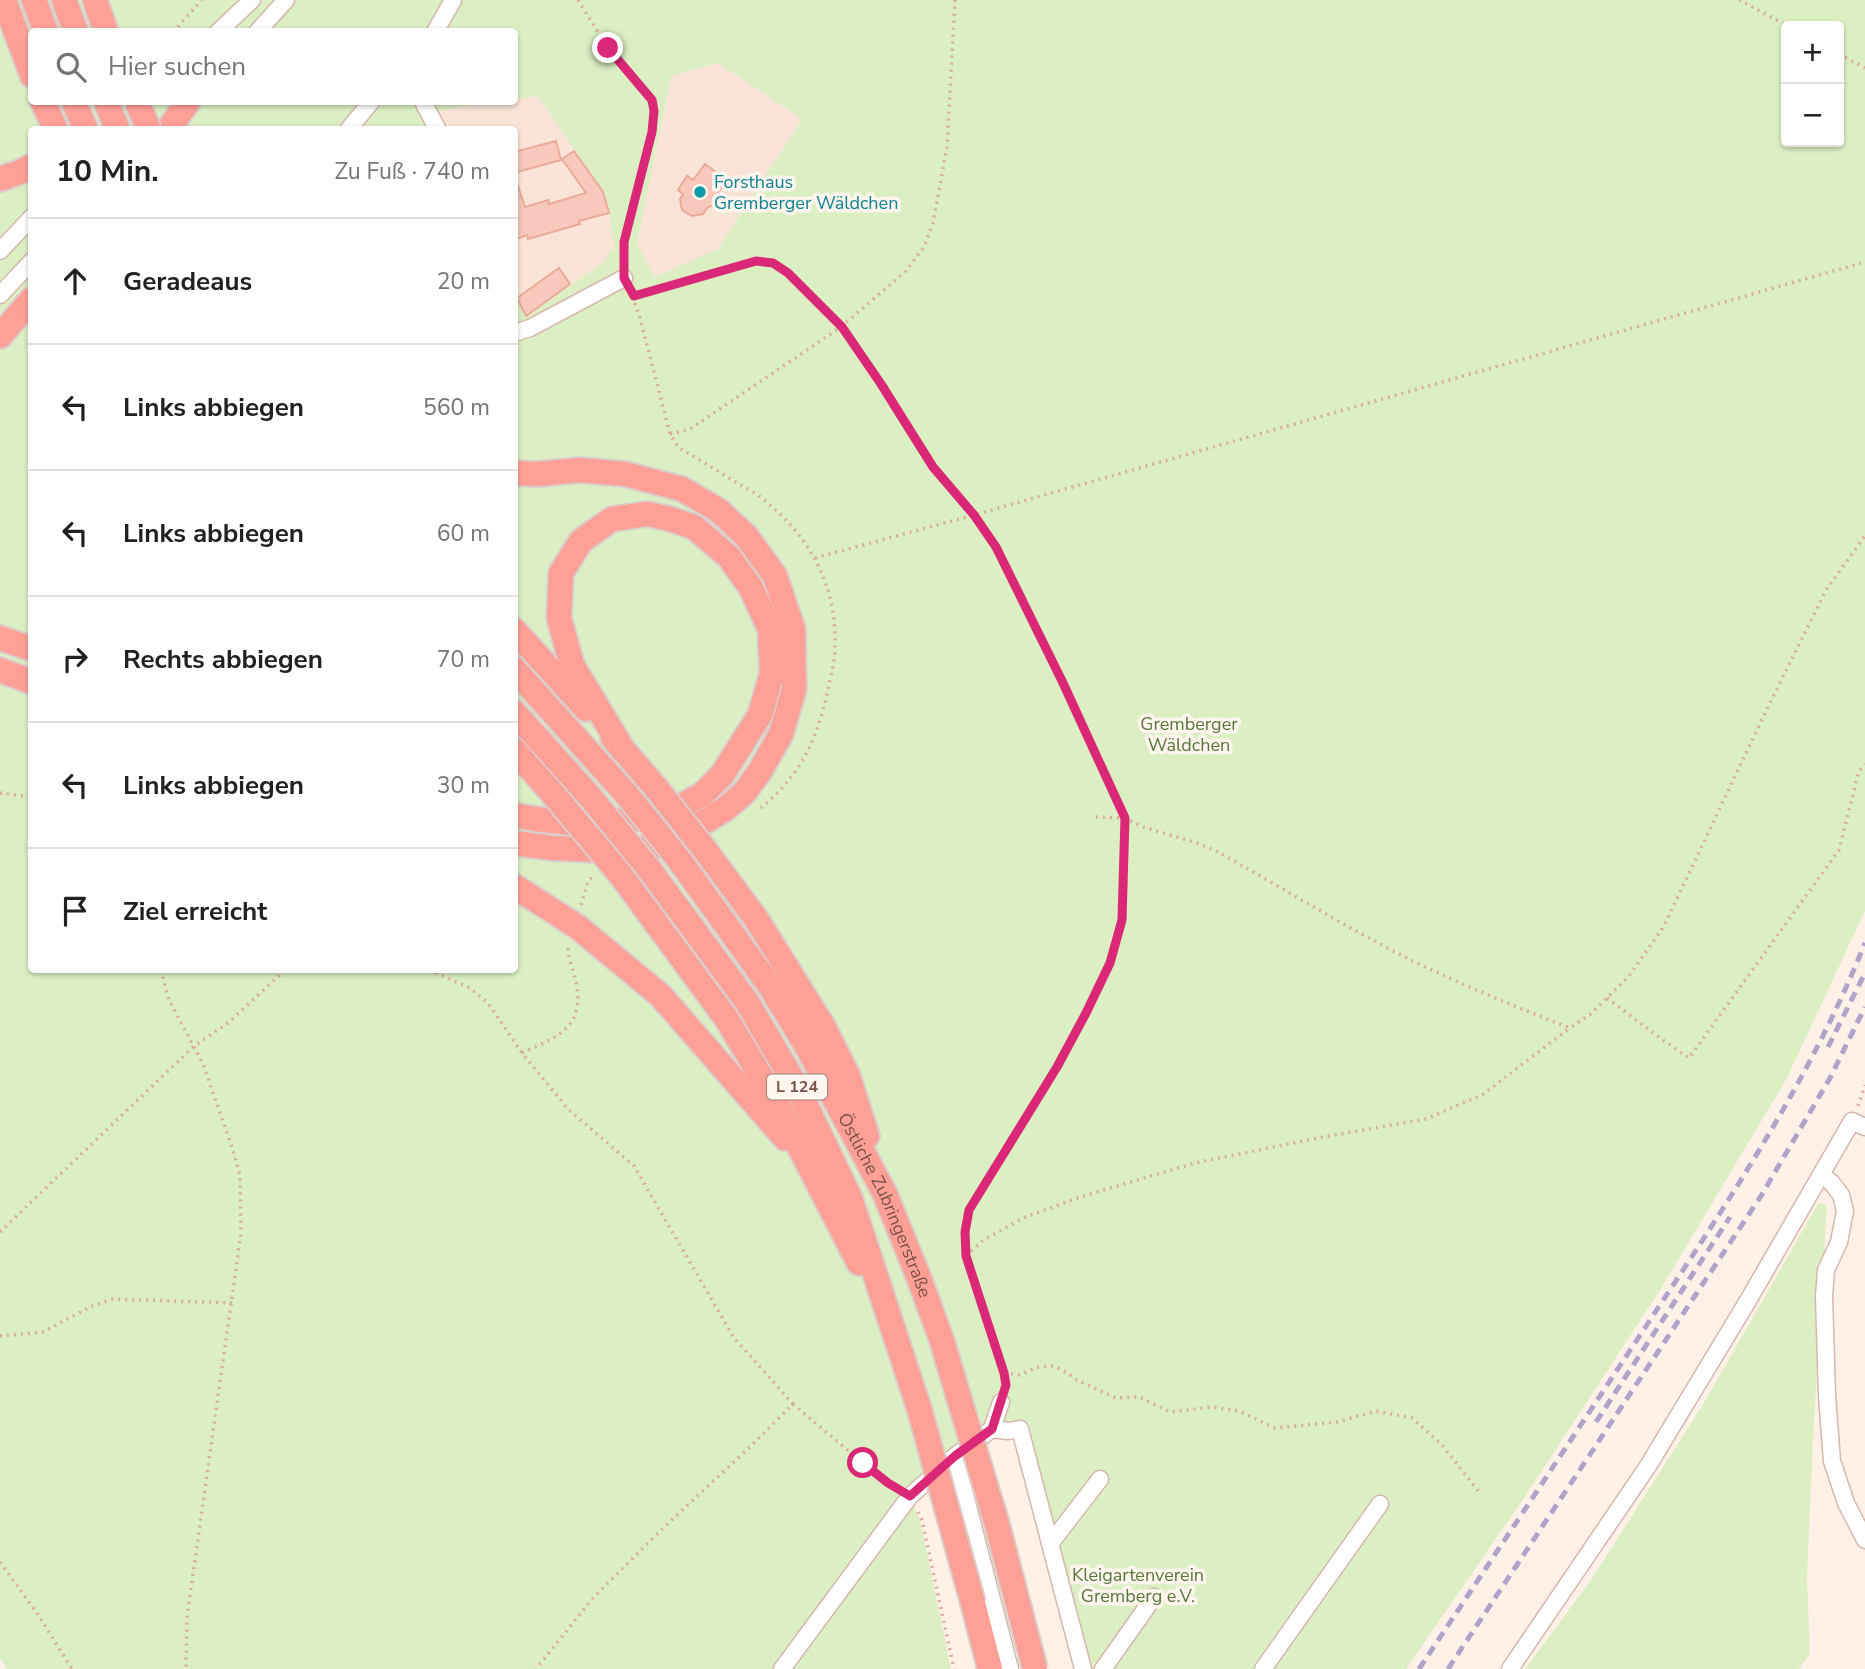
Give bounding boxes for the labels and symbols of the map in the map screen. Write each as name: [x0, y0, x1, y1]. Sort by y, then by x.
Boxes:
route end: [592, 32, 623, 63]
place label: Forsthaus Gremberger Wäldchen: [714, 170, 898, 215]
marker: Forsthaus Gremberger Wäldchen: [692, 184, 708, 200]
park label: Gremberger Wäldchen: [1140, 712, 1238, 757]
road number: L 124: [767, 1074, 827, 1100]
street label: Östliche Zubringerstraße: [832, 1109, 937, 1301]
route start: [847, 1447, 878, 1478]
park label: Kleigartenverein Gremberg e.V.: [1072, 1563, 1204, 1608]

